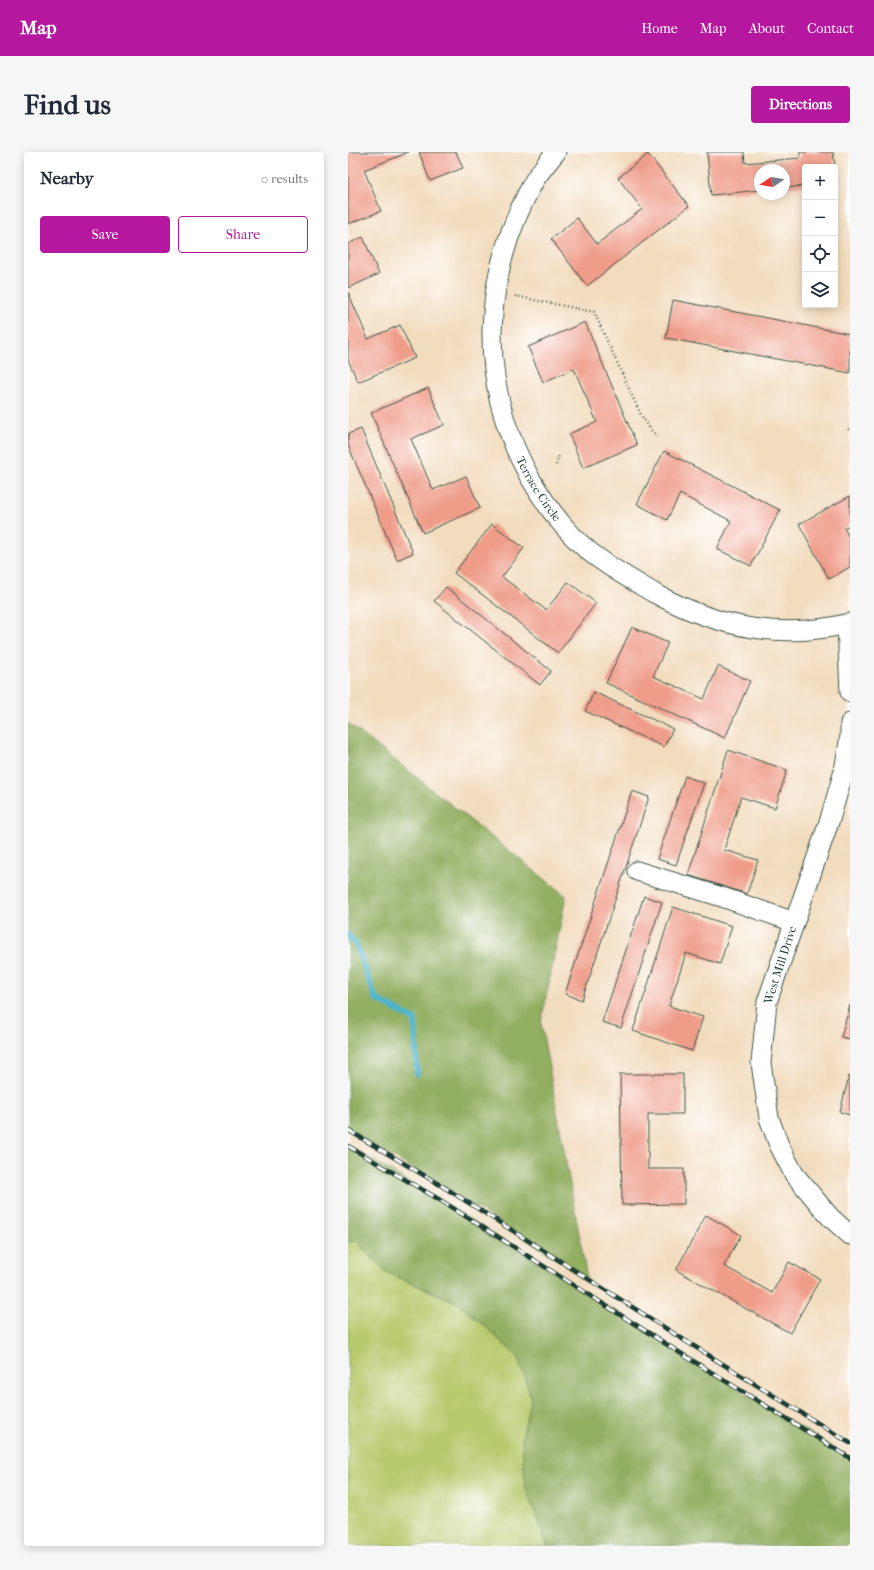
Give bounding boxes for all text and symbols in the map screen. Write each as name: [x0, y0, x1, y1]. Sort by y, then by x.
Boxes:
text: Map: [20, 17, 56, 39]
text: Home: [641, 20, 678, 37]
text: Map: [700, 20, 727, 37]
text: About: [749, 20, 785, 37]
text: Contact: [807, 20, 854, 37]
button: Directions: [751, 86, 850, 123]
text: Find us: [24, 88, 111, 121]
north arrow: [754, 164, 790, 200]
map controls: [802, 164, 838, 308]
button: +: [802, 164, 838, 200]
text: Nearby: [40, 168, 94, 188]
text: 0 results: [261, 171, 308, 186]
button: −: [802, 200, 838, 236]
button: Save: [40, 216, 170, 253]
button: Share: [178, 216, 308, 253]
button: locate: [802, 236, 838, 272]
button: layers: [802, 272, 838, 308]
street label: Terrace Circle: [513, 454, 564, 524]
street label: West Mill Drive: [760, 924, 799, 1007]

